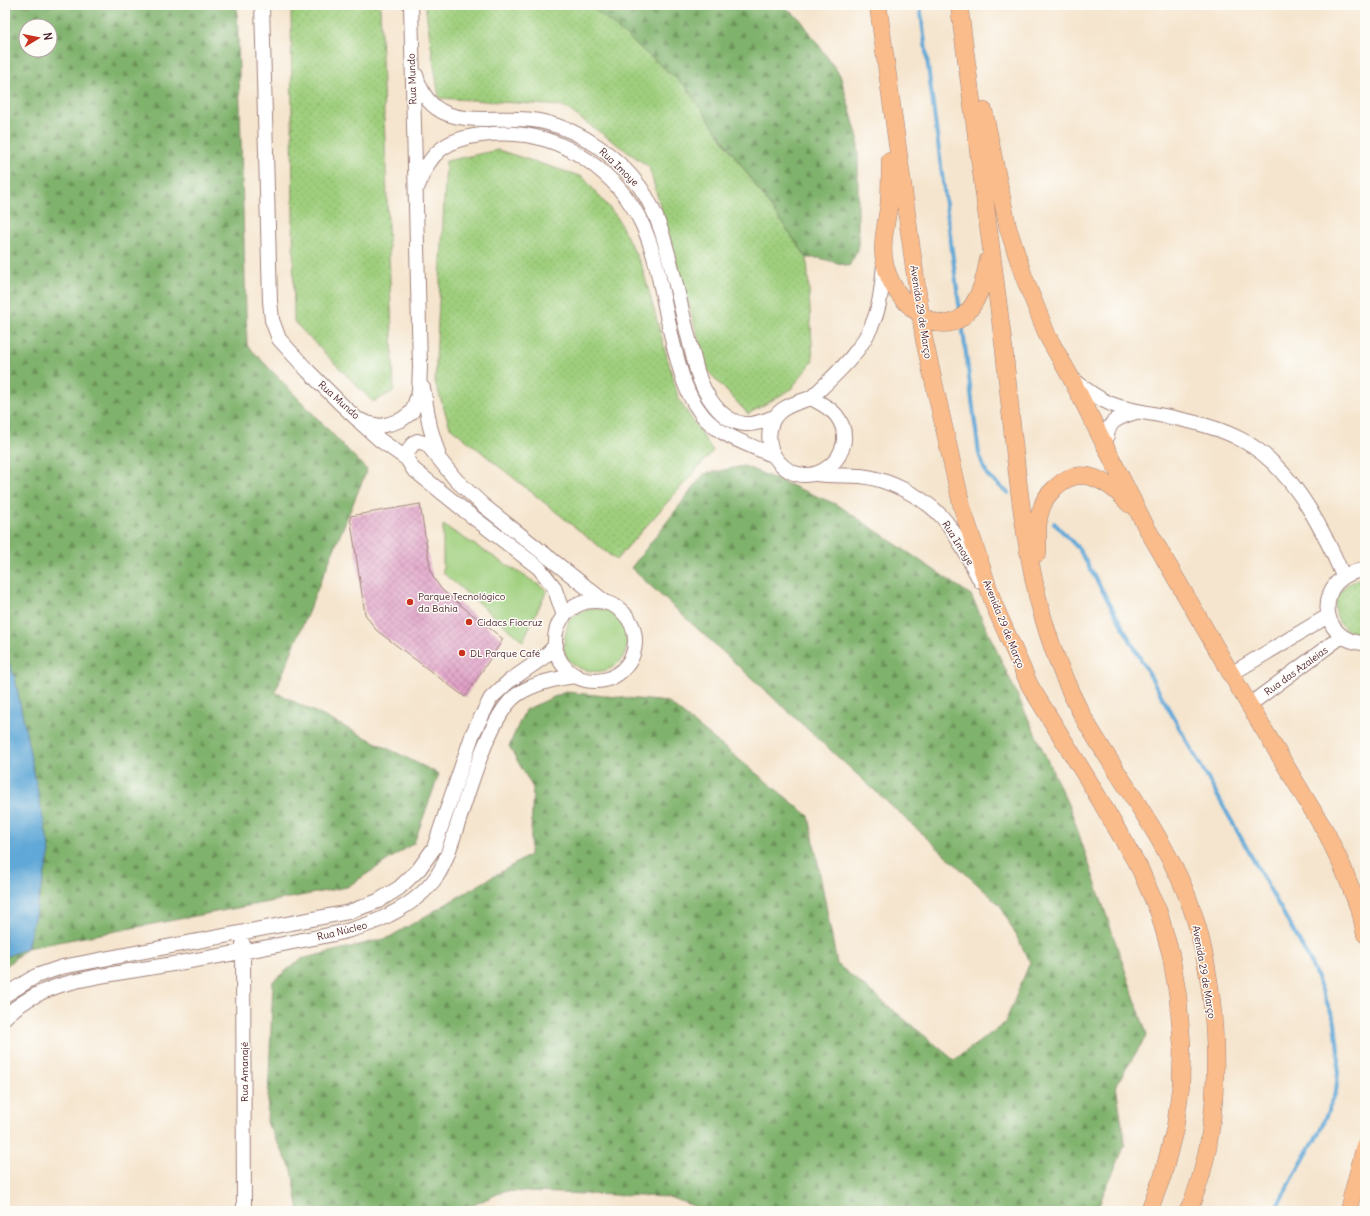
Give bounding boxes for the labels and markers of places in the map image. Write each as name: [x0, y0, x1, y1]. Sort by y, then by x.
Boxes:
place label: Parque Tecnológico da Bahia: [418, 590, 506, 615]
marker: Parque Tecnológico da Bahia: [405, 597, 415, 607]
place label: Cidacs Fiocruz: [477, 616, 543, 629]
marker: Cidacs Fiocruz: [464, 617, 474, 627]
place label: DL Parque Café: [470, 647, 540, 660]
marker: DL Parque Café: [457, 648, 467, 658]

